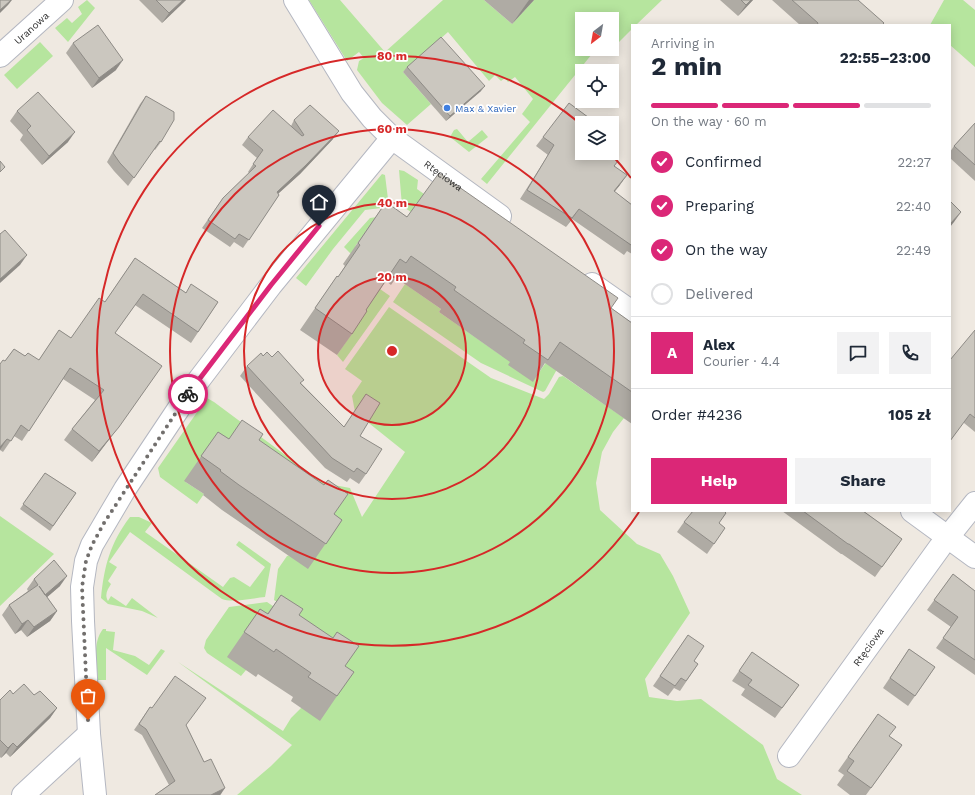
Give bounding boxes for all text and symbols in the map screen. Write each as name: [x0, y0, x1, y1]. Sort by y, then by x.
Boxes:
street label: Uranowa: [12, 9, 51, 46]
north arrow: [575, 12, 619, 56]
map controls: [575, 12, 619, 160]
text: Arriving in: [651, 36, 715, 51]
text: 80 m: [377, 49, 407, 63]
text: 22:55–23:00: [840, 49, 931, 67]
text: 2 min: [651, 51, 722, 81]
button: locate: [575, 64, 619, 108]
marker: Max & Xavier: [442, 103, 452, 113]
place label: Max & Xavier: [455, 103, 516, 114]
text: On the way · 60 m: [651, 114, 767, 129]
button: layers: [575, 116, 619, 160]
text: 60 m: [377, 122, 407, 136]
icon: check: [651, 151, 673, 173]
text: Confirmed: [685, 153, 762, 171]
text: 22:27: [897, 155, 931, 170]
street label: Rtęciowa: [422, 158, 465, 193]
pin: [302, 185, 336, 226]
icon: home: [308, 191, 330, 213]
icon: check: [651, 195, 673, 217]
text: 40 m: [377, 196, 407, 210]
text: Preparing: [685, 197, 754, 215]
text: 22:40: [896, 199, 931, 214]
icon: check: [651, 239, 673, 261]
text: On the way: [685, 241, 767, 259]
text: 22:49: [896, 243, 931, 258]
text: 20 m: [377, 270, 407, 284]
text: Delivered: [685, 285, 753, 303]
button: chat: [837, 332, 879, 374]
button: phone: [889, 332, 931, 374]
text: Alex: [703, 336, 735, 354]
centre of rings: [385, 344, 399, 358]
text: A: [667, 344, 677, 362]
text: Courier · 4.4: [703, 354, 780, 369]
courier: [168, 374, 208, 414]
icon: bike: [177, 383, 199, 405]
text: Order #4236: [651, 406, 742, 424]
text: 105 zł: [888, 406, 931, 424]
button: Help: [651, 458, 787, 504]
button: Share: [795, 458, 931, 504]
street label: Rtęciowa: [851, 625, 886, 668]
pin: [71, 679, 105, 720]
icon: bag: [77, 685, 99, 707]

